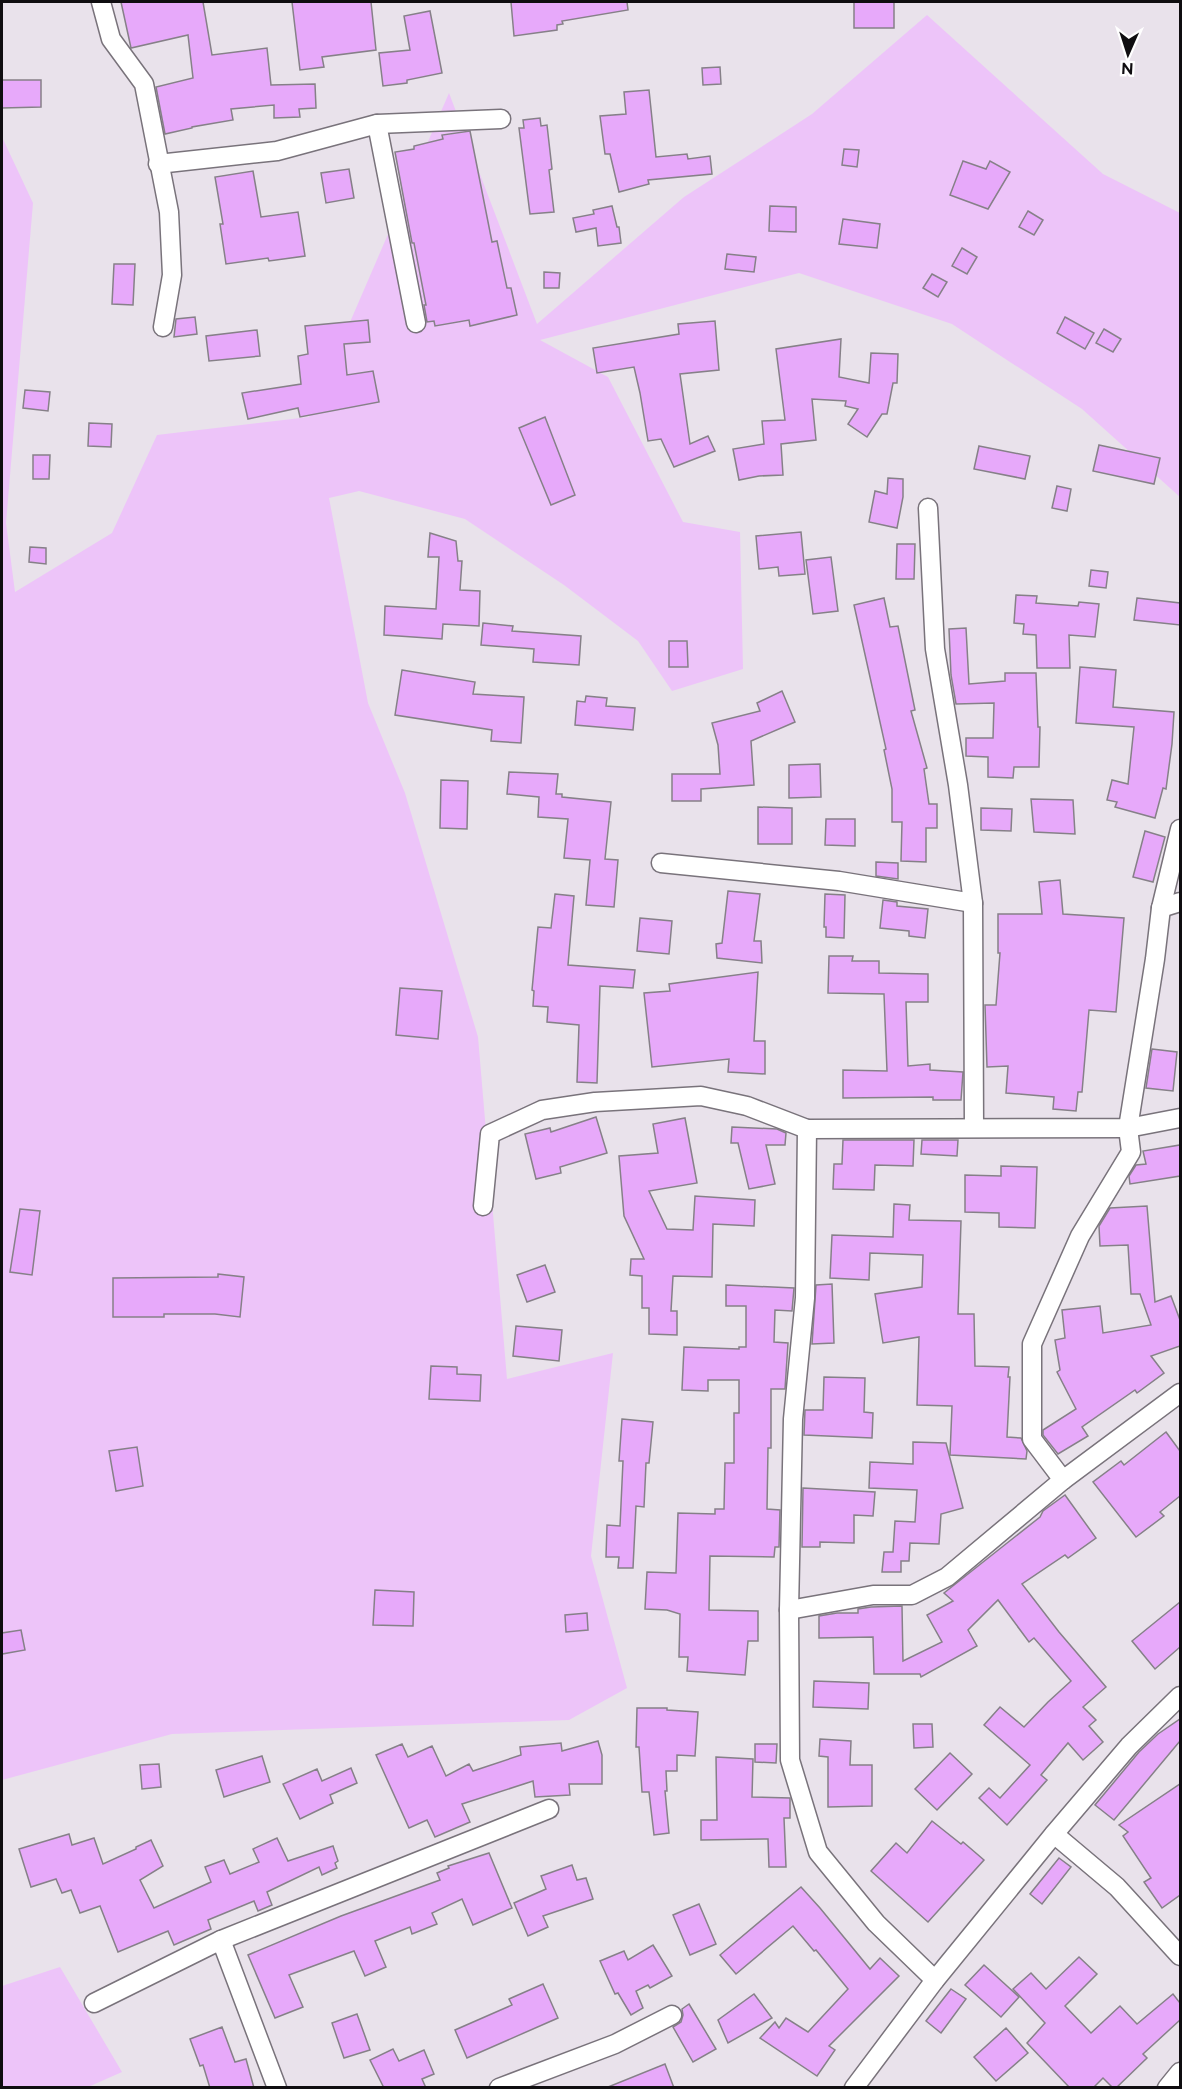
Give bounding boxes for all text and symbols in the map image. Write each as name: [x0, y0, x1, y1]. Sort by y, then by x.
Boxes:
north arrow: [1098, 24, 1158, 84]
text: N: [1121, 59, 1134, 78]

